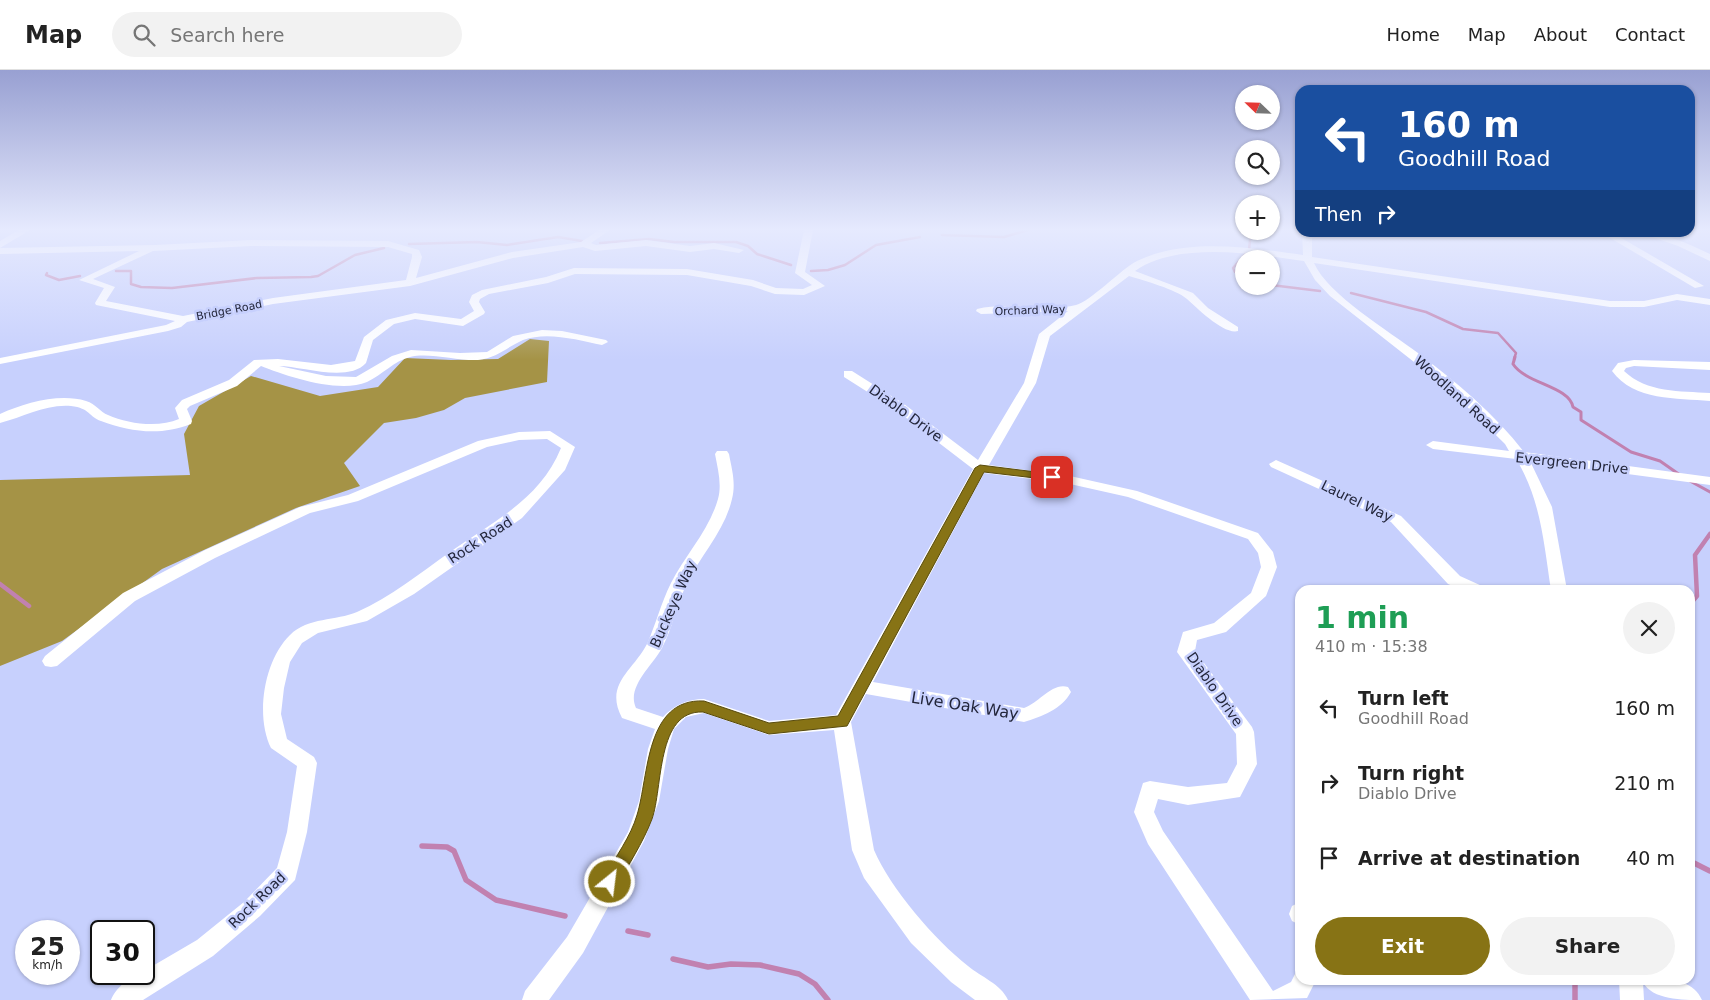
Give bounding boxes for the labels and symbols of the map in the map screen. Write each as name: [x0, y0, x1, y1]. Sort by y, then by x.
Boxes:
north arrow: [1235, 85, 1280, 130]
street label: Bridge Road: [195, 298, 263, 323]
street label: Orchard Way: [994, 303, 1066, 318]
street label: Woodland Road: [1411, 353, 1503, 437]
street label: Diablo Drive: [866, 381, 946, 445]
street label: Evergreen Drive: [1515, 449, 1629, 477]
pin: [1031, 456, 1073, 498]
street label: Laurel Way: [1319, 477, 1395, 525]
street label: Rock Road: [445, 513, 515, 567]
street label: Buckeye Way: [647, 558, 699, 650]
street label: Diablo Drive: [1184, 649, 1246, 729]
street label: Live Oak Way: [910, 688, 1020, 723]
position arrow: [583, 855, 635, 907]
street label: Rock Road: [225, 869, 289, 931]
speed limit sign: 30: [90, 920, 155, 985]

